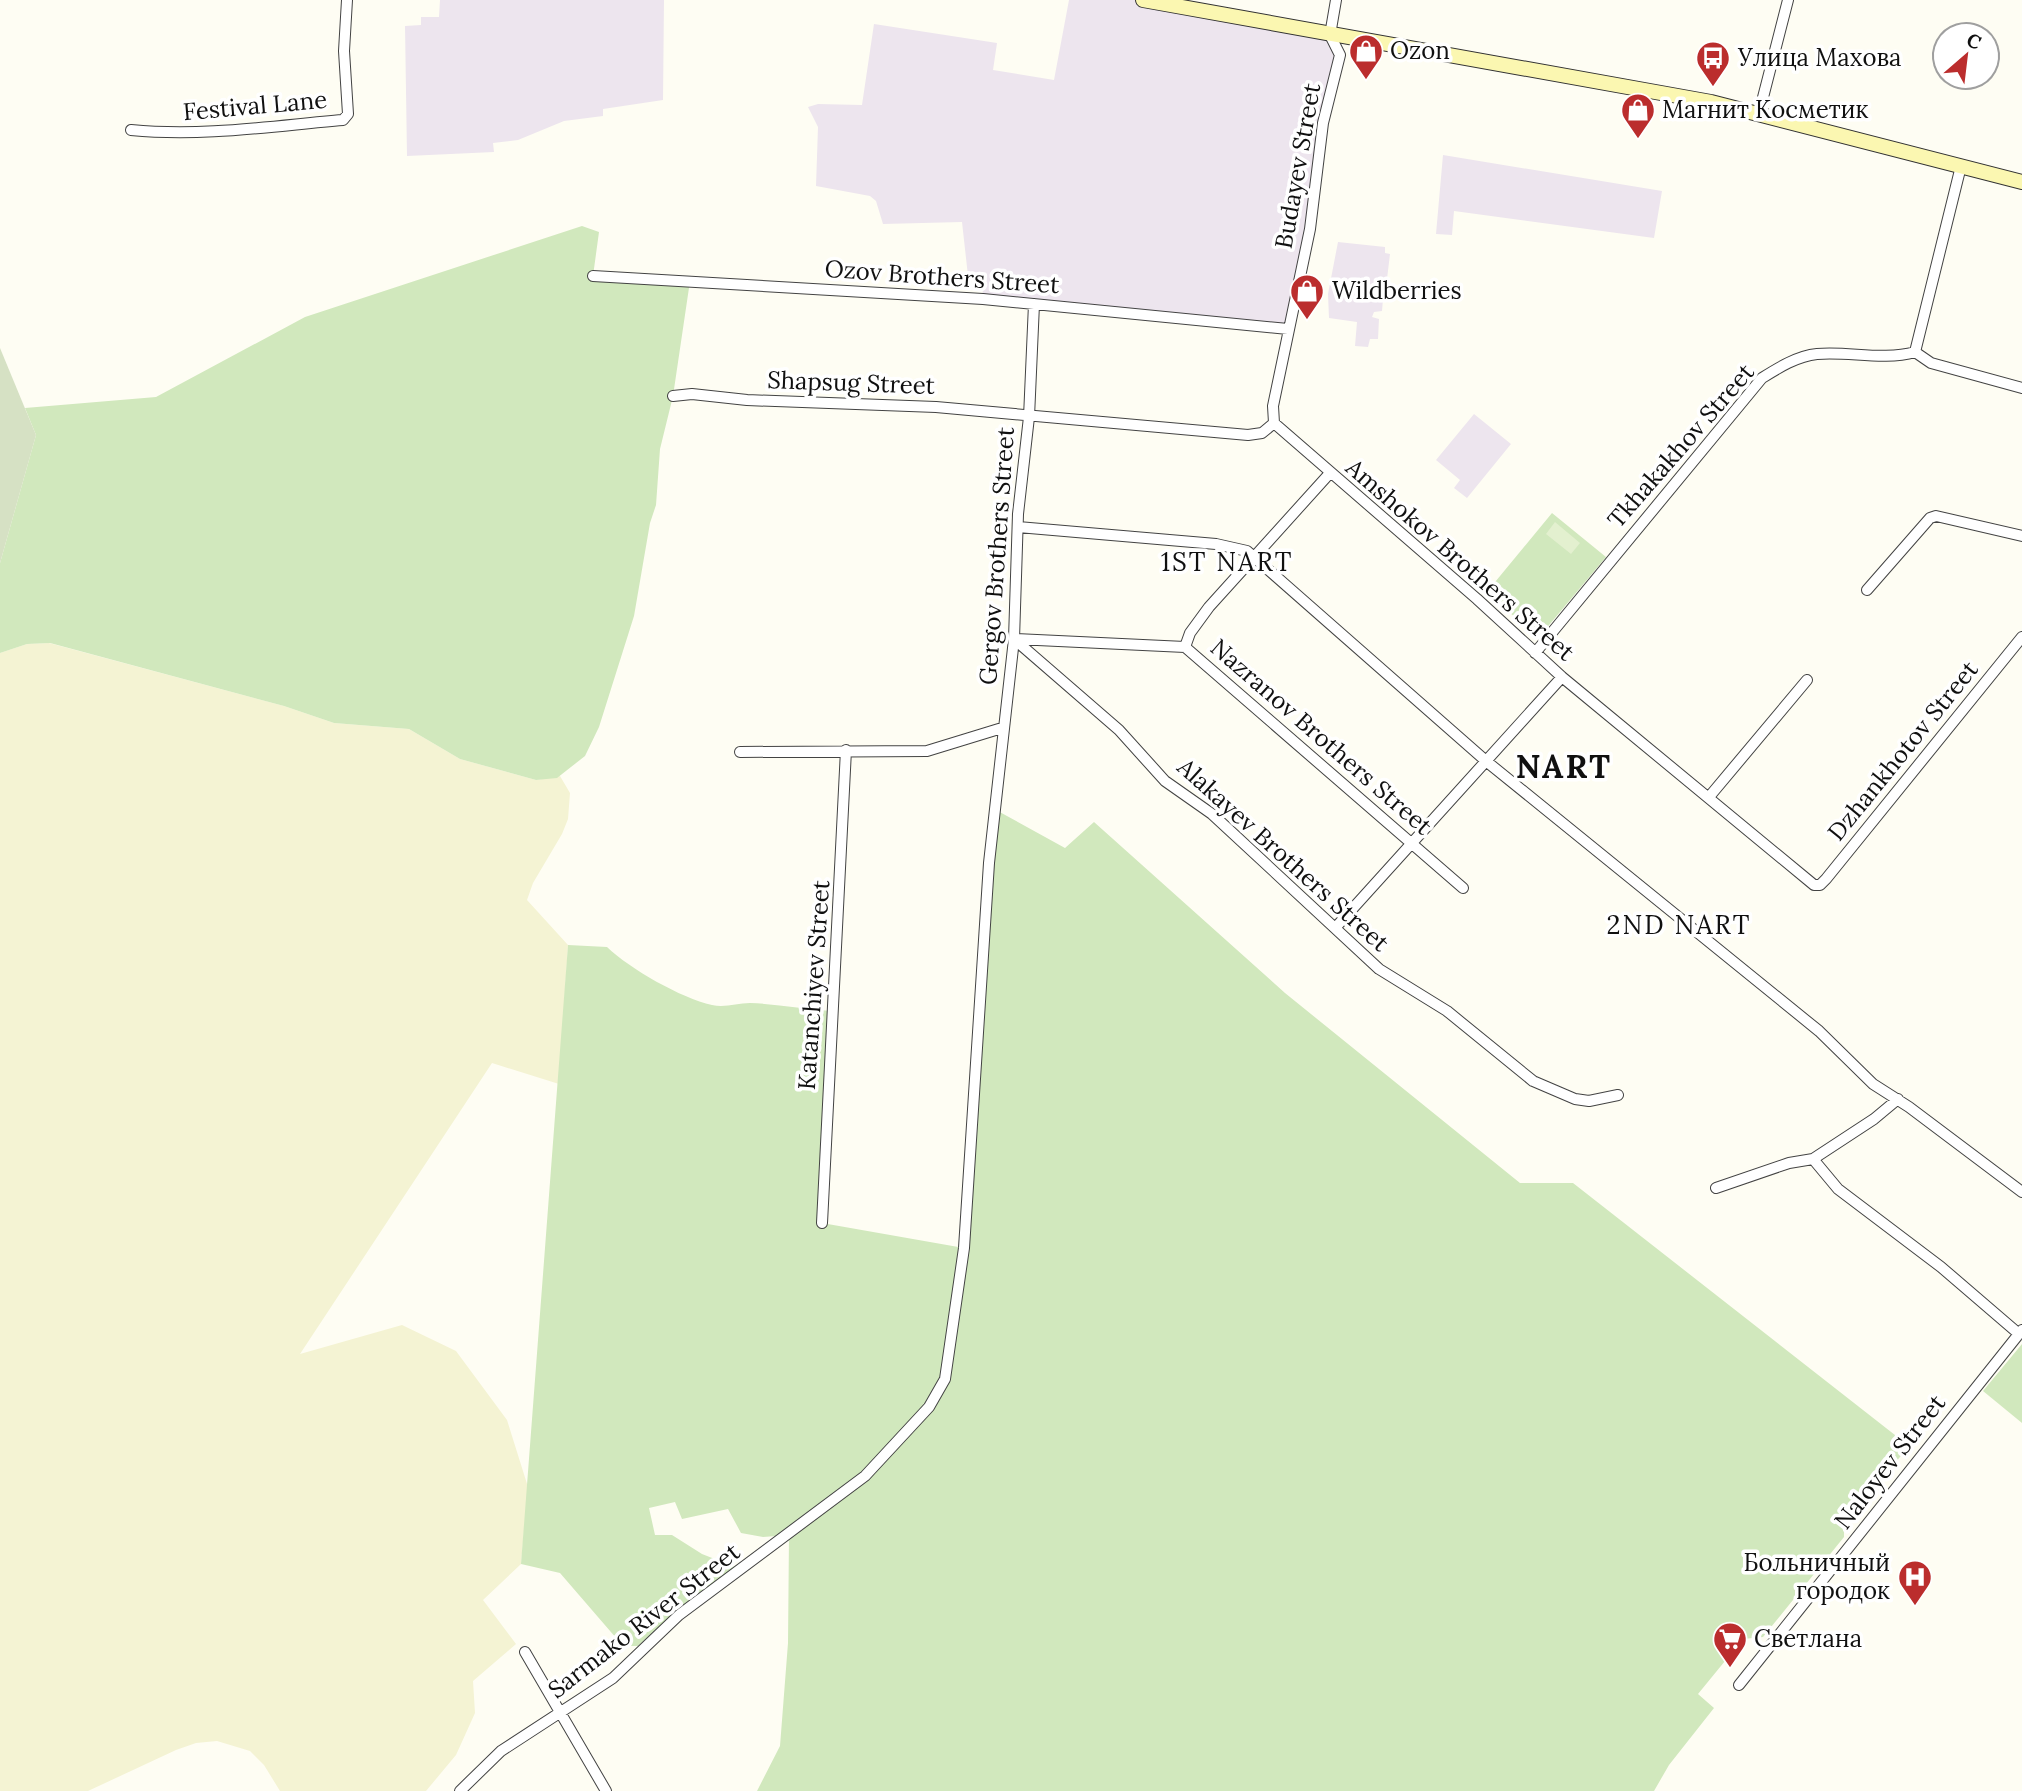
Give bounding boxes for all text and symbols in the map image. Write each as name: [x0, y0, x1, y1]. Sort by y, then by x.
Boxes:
north arrow: [1931, 21, 2001, 91]
text: С: [1963, 27, 1985, 55]
shop icon: Ozon: [1347, 32, 1385, 81]
place label: Ozon: [1390, 35, 1450, 66]
bus stop icon: Улица Махова: [1694, 39, 1732, 88]
place label: Улица Махова: [1737, 42, 1901, 73]
street label: Budayev Street: [1268, 80, 1327, 251]
street label: Festival Lane: [182, 84, 328, 127]
shop icon: Магнит Косметик: [1619, 91, 1657, 140]
place label: Магнит Косметик: [1662, 94, 1869, 125]
street label: Ozov Brothers Street: [824, 253, 1061, 300]
shop icon: Wildberries: [1288, 272, 1326, 321]
place label: Wildberries: [1332, 275, 1462, 306]
street label: Tkhakakhov Street: [1601, 357, 1761, 534]
street label: Shapsug Street: [767, 364, 936, 401]
street label: Gergov Brothers Street: [972, 425, 1021, 686]
street label: Amshokov Brothers Street: [1339, 451, 1581, 668]
district label: 1ST NART: [1161, 545, 1293, 578]
street label: Nazranov Brothers Street: [1204, 632, 1439, 842]
street label: Dzhankhotov Street: [1821, 654, 1985, 847]
district label: NART: [1516, 746, 1612, 787]
street label: Alakayev Brothers Street: [1170, 751, 1396, 958]
street label: Katanchiyev Street: [791, 878, 836, 1091]
district label: 2ND NART: [1606, 908, 1752, 941]
street label: Naloyev Street: [1827, 1387, 1952, 1535]
street label: Sarmako River Street: [542, 1536, 746, 1705]
place label: Больничный городок: [1744, 1547, 1890, 1606]
hospital icon: Больничный городок: [1896, 1558, 1934, 1607]
supermarket icon: Светлана: [1711, 1620, 1749, 1669]
place label: Светлана: [1754, 1623, 1862, 1654]

